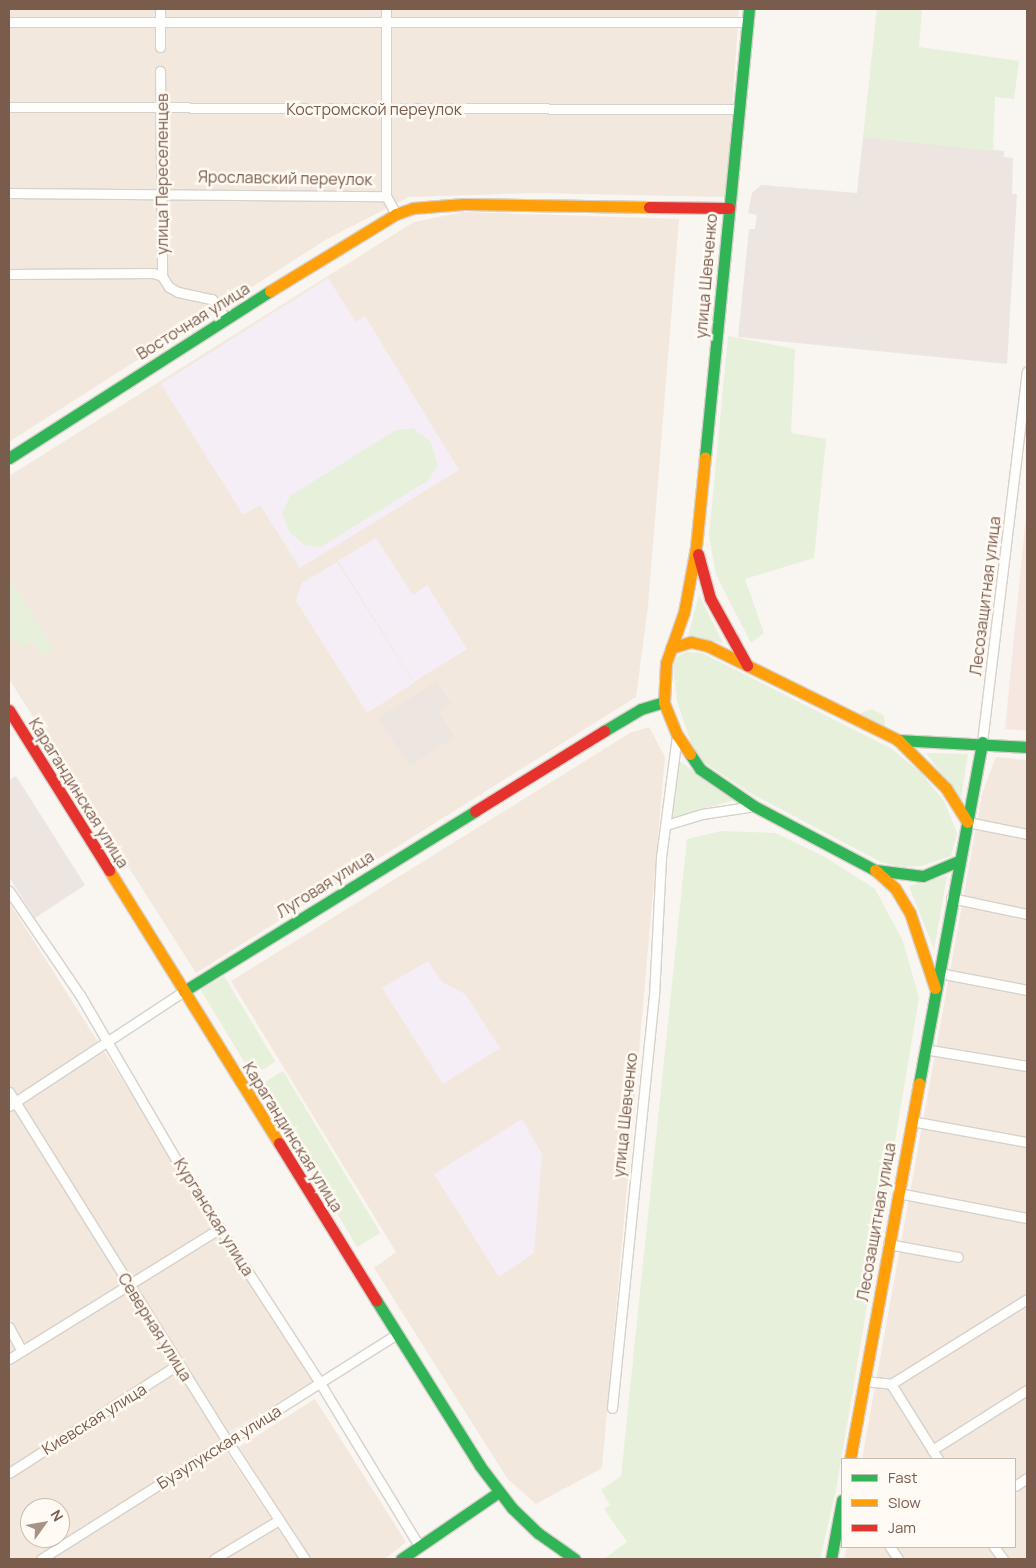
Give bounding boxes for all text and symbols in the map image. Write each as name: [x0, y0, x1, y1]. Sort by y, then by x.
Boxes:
street label: улица Переселенцев: [152, 93, 172, 255]
street label: Костромской переулок: [286, 99, 462, 119]
street label: Ярославский переулок: [198, 167, 372, 189]
street label: улица Шевченко: [691, 213, 721, 339]
street label: Восточная улица: [133, 279, 253, 363]
street label: Лесозащитная улица: [966, 515, 1004, 677]
street label: Карагандинская улица: [25, 714, 133, 872]
street label: Луговая улица: [273, 846, 377, 922]
street label: улица Шевченко: [609, 1052, 641, 1178]
street label: Карагандинская улица: [239, 1058, 347, 1216]
street label: Лесозащитная улица: [853, 1141, 899, 1303]
street label: Курганская улица: [170, 1155, 258, 1279]
street label: Северная улица: [114, 1269, 196, 1385]
street label: Киевская улица: [38, 1379, 150, 1459]
street label: Бузулукская улица: [153, 1401, 285, 1493]
legend: [841, 1458, 1016, 1548]
text: Fast: [888, 1467, 917, 1488]
text: Slow: [888, 1492, 921, 1513]
north arrow: [20, 1498, 70, 1548]
text: N: [47, 1506, 68, 1525]
text: Jam: [888, 1517, 916, 1538]

